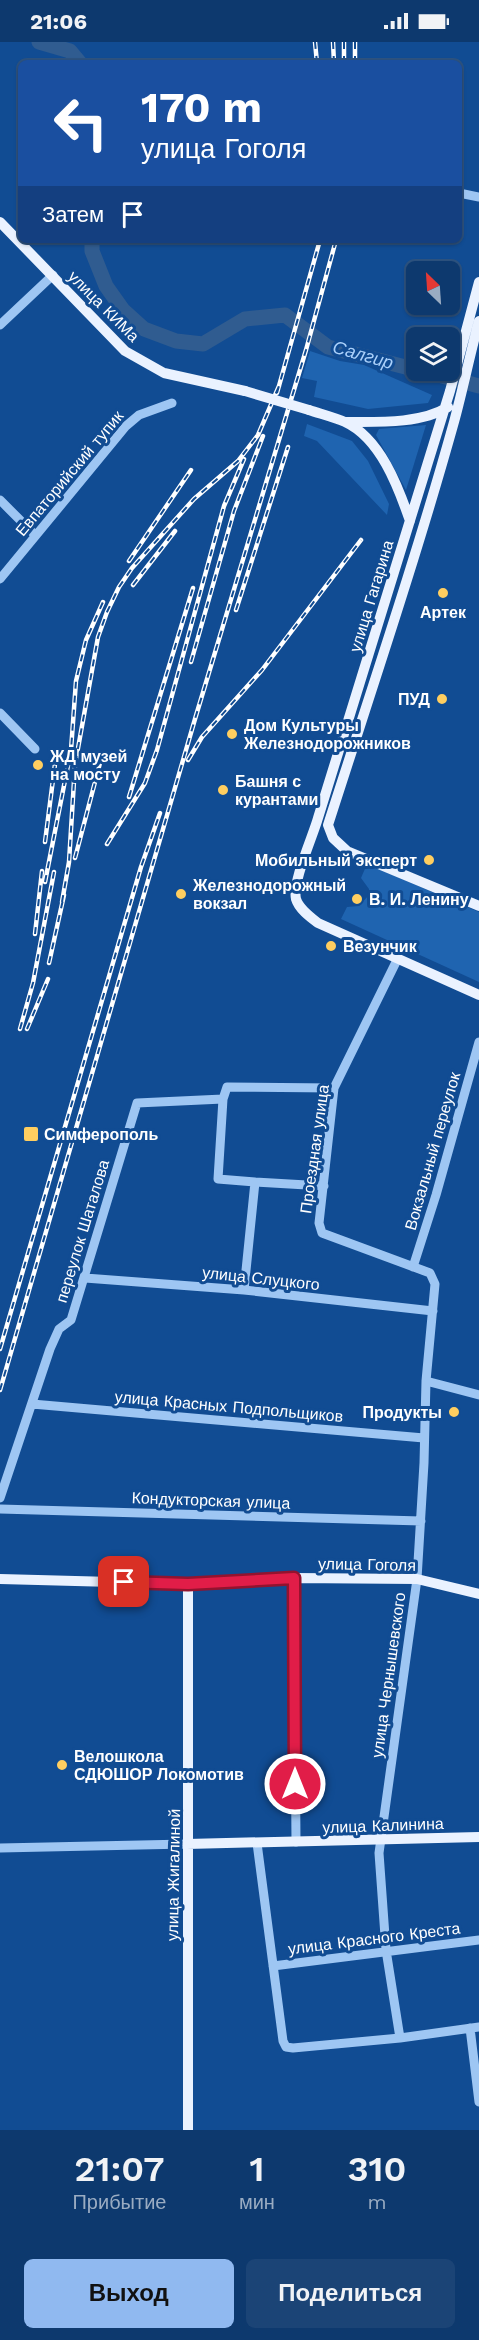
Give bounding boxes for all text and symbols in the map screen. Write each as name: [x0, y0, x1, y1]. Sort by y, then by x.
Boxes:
text: 21:06: [30, 9, 87, 34]
text: 170 m: [141, 83, 262, 132]
icon: left: [42, 84, 120, 162]
text: улица Гоголя: [141, 133, 306, 165]
icon: arrive: [116, 198, 149, 231]
text: Затем: [42, 202, 104, 227]
north arrow: [406, 261, 460, 315]
map controls: [406, 261, 460, 381]
street label: улица КИМа: [64, 267, 143, 346]
button: layers: [406, 327, 460, 381]
water label: Салгир: [330, 336, 396, 373]
street label: Евпаторийский тупик: [11, 406, 128, 540]
street label: улица Гагарина: [345, 538, 398, 654]
marker: Артек: [436, 586, 450, 600]
place label: Артек: [420, 603, 467, 622]
place label: ПУД: [398, 690, 431, 709]
marker: ПУД: [435, 692, 449, 706]
place label: Дом Культуры Железнодорожников: [243, 716, 411, 753]
marker: Дом Культуры Железнодорожников: [225, 727, 239, 741]
place label: ЖД музей на мосту: [49, 747, 127, 784]
marker: ЖД музей на мосту: [31, 758, 45, 772]
place label: Башня с курантами: [235, 772, 318, 809]
marker: Башня с курантами: [216, 783, 230, 797]
place label: Мобильный эксперт: [255, 851, 417, 870]
marker: Мобильный эксперт: [422, 853, 436, 867]
place label: Железнодорожный вокзал: [192, 876, 346, 913]
marker: Железнодорожный вокзал: [174, 887, 188, 901]
place label: В. И. Ленину: [369, 890, 469, 909]
marker: В. И. Ленину: [350, 892, 364, 906]
place label: Везунчик: [343, 937, 418, 956]
marker: Везунчик: [324, 939, 338, 953]
street label: Вокзальный переулок: [401, 1069, 464, 1232]
street label: Проездная улица: [296, 1083, 333, 1215]
marker: Симферополь: [22, 1125, 40, 1143]
place label: Симферополь: [44, 1125, 158, 1144]
street label: переулок Шаталова: [52, 1157, 113, 1305]
street label: улица Слуцкого: [201, 1263, 321, 1294]
street label: улица Красных Подпольщиков: [114, 1387, 344, 1426]
place label: Продукты: [362, 1403, 442, 1422]
marker: Продукты: [447, 1405, 461, 1419]
street label: Кондукторская улица: [131, 1488, 291, 1513]
street label: улица Гоголя: [318, 1554, 416, 1575]
pin: [98, 1556, 149, 1607]
icon: arrive: [107, 1565, 140, 1598]
street label: улица Чернышевского: [367, 1591, 410, 1759]
place label: Велошкола СДЮШОР Локомотив: [74, 1747, 244, 1784]
position arrow: [263, 1752, 327, 1816]
marker: Велошкола СДЮШОР Локомотив: [55, 1758, 69, 1772]
street label: улица Жигалиной: [163, 1809, 184, 1941]
street label: улица Калинина: [322, 1814, 444, 1837]
street label: улица Красного Креста: [287, 1918, 461, 1958]
text: 21:07: [74, 2148, 165, 2190]
text: 1: [249, 2148, 264, 2190]
text: 310: [347, 2148, 406, 2190]
text: Прибытие: [72, 2190, 166, 2214]
text: мин: [239, 2190, 275, 2214]
text: m: [367, 2190, 386, 2214]
button: Выход: [24, 2259, 234, 2328]
button: Поделиться: [246, 2259, 455, 2328]

